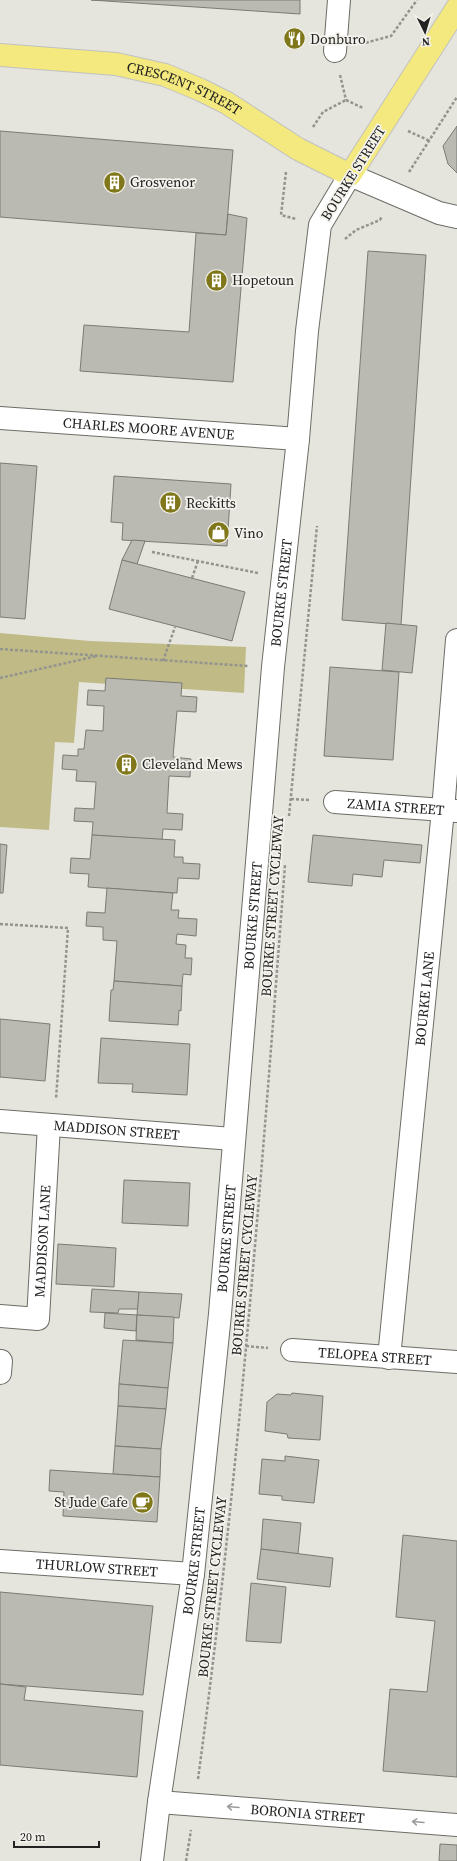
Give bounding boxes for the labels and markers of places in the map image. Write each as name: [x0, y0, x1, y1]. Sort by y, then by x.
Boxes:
restaurant icon: Donburo: [282, 26, 308, 52]
place label: Donburo: [310, 29, 366, 49]
building icon: Grosvenor: [102, 169, 128, 195]
place label: Grosvenor: [130, 172, 195, 192]
building icon: Hopetoun: [204, 267, 230, 293]
place label: Hopetoun: [232, 270, 295, 290]
building icon: Reckitts: [158, 490, 184, 516]
place label: Reckitts: [186, 493, 236, 513]
shop icon: Vino: [206, 520, 232, 546]
place label: Vino: [234, 523, 264, 543]
building icon: Cleveland Mews: [114, 751, 140, 777]
place label: Cleveland Mews: [142, 754, 243, 774]
cafe icon: St Jude Cafe: [130, 1489, 156, 1515]
place label: St Jude Cafe: [54, 1492, 128, 1512]

